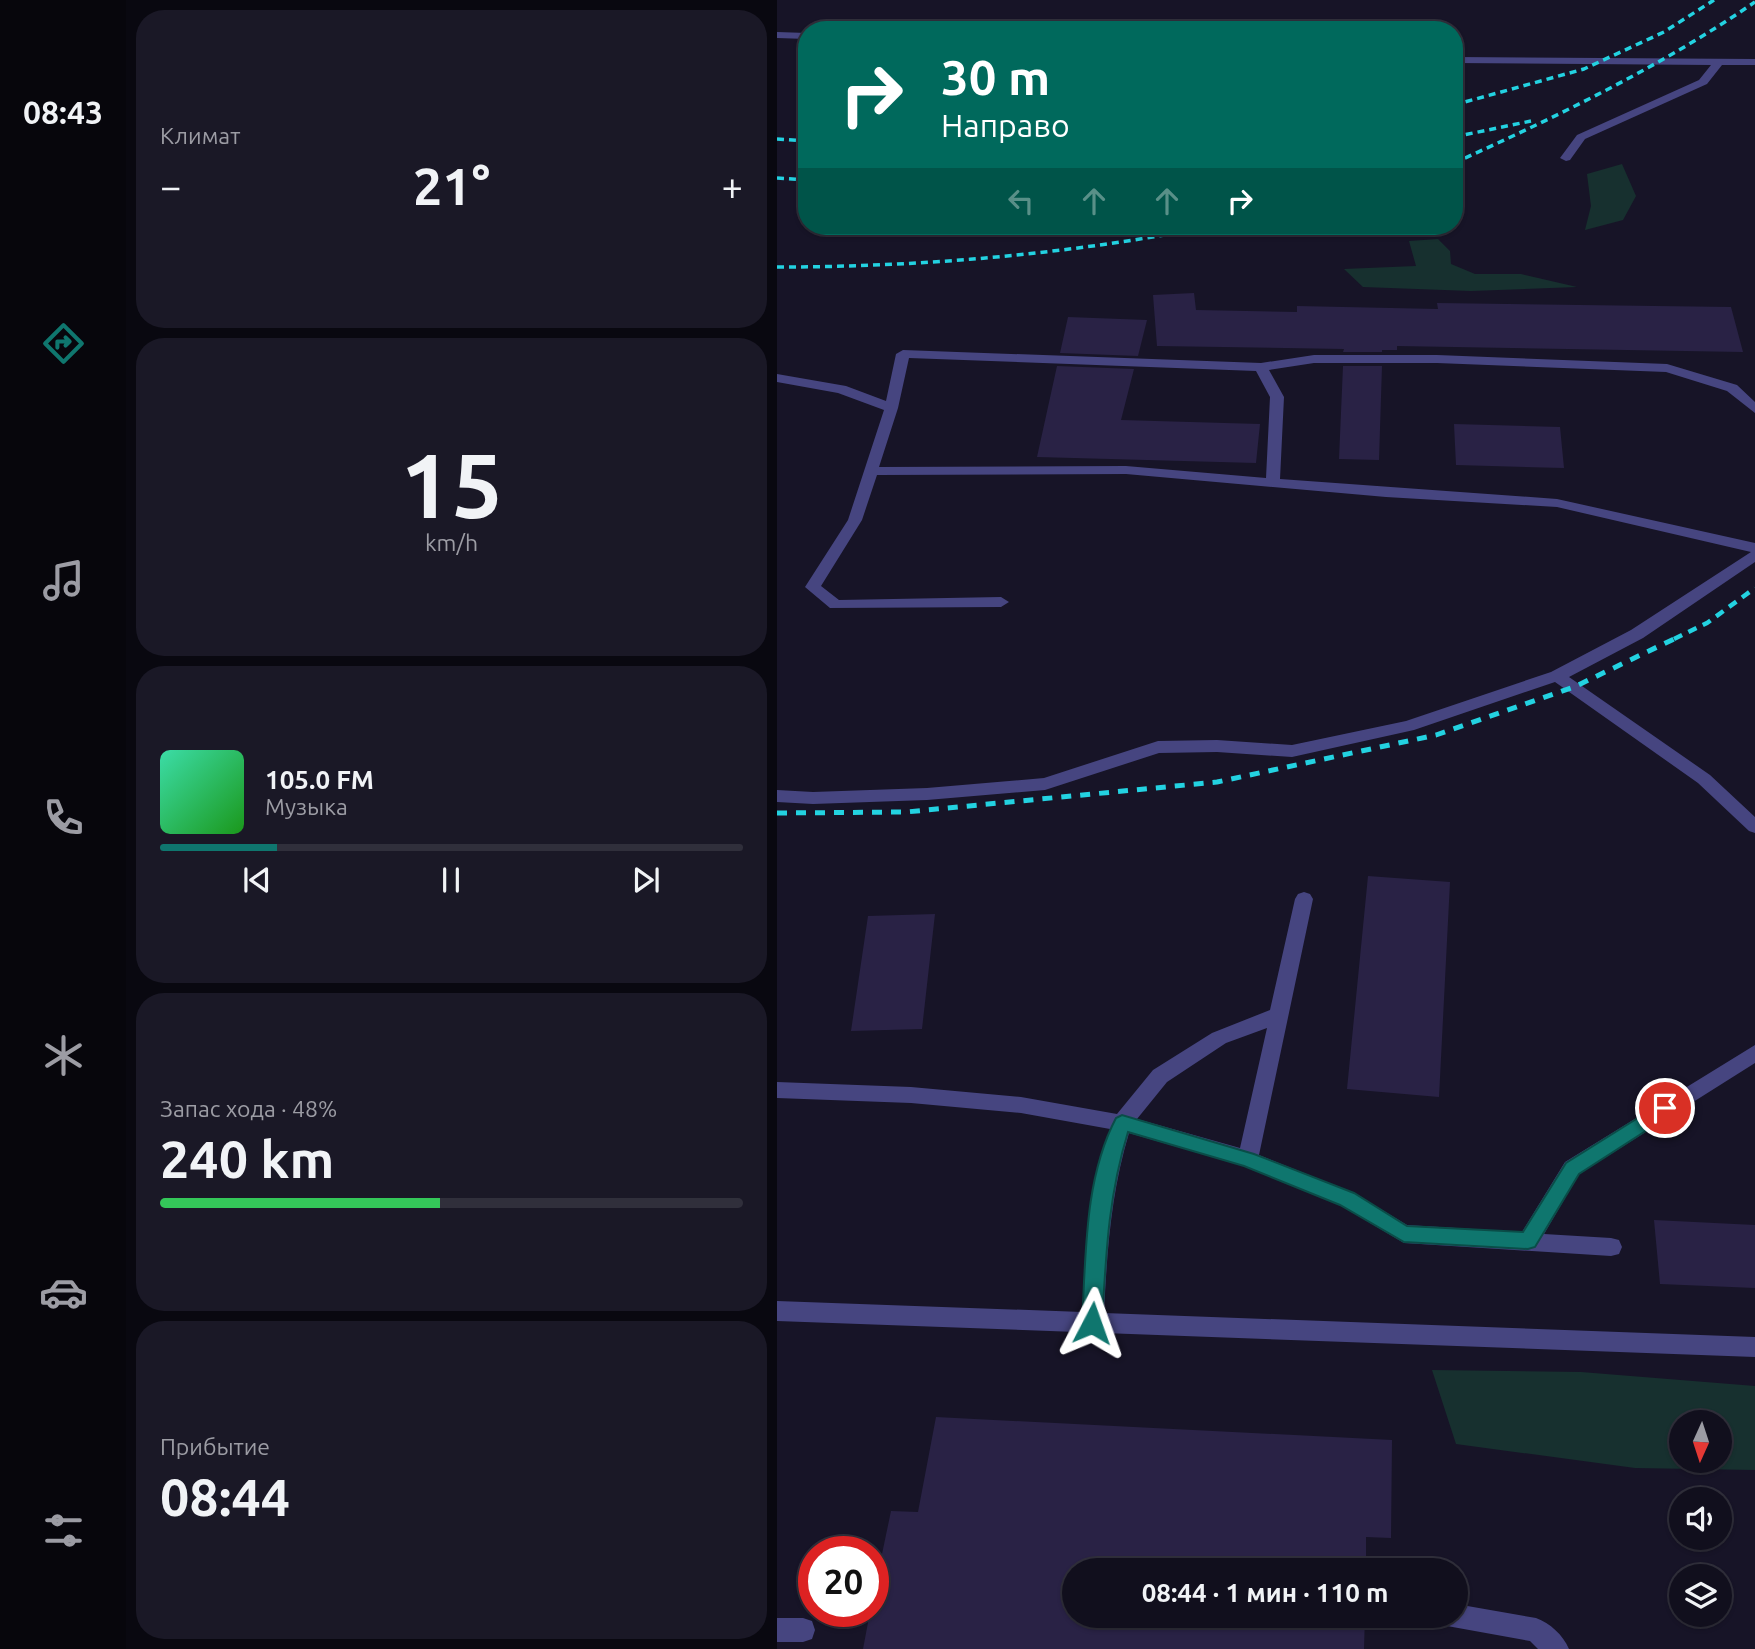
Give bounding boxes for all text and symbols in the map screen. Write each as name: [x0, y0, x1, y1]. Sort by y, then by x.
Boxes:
icon: right: [826, 49, 917, 140]
text: 30 m: [941, 49, 1050, 104]
text: 08:43: [23, 94, 103, 130]
text: Направо: [941, 107, 1070, 143]
text: Климат: [160, 123, 240, 148]
text: 21°: [413, 157, 490, 215]
text: −: [160, 165, 181, 207]
text: +: [722, 165, 743, 207]
icon: left: [1002, 182, 1040, 220]
icon: ahead: [1075, 182, 1113, 220]
icon: ahead: [1148, 182, 1186, 220]
icon: right: [1221, 182, 1259, 220]
icon: directions: [39, 319, 88, 368]
text: 15: [400, 433, 503, 535]
text: km/h: [425, 530, 478, 555]
icon: music: [39, 556, 88, 605]
text: 105.0 FM: [265, 765, 374, 794]
icon: phone: [39, 793, 88, 842]
text: Музыка: [265, 794, 348, 819]
icon: previous: [238, 861, 276, 899]
icon: pause: [432, 861, 470, 899]
icon: next: [627, 861, 665, 899]
icon: climate: [39, 1031, 88, 1080]
pin: [1635, 1078, 1695, 1138]
icon: arrive: [1646, 1089, 1684, 1127]
text: Запас хода · 48%: [160, 1096, 337, 1121]
text: 240 km: [160, 1130, 334, 1188]
icon: car: [39, 1268, 88, 1317]
position arrow: [1055, 1286, 1129, 1360]
north arrow: [1669, 1410, 1733, 1474]
map controls: [1669, 1410, 1732, 1627]
text: Прибытие: [160, 1434, 270, 1459]
text: 08:44: [160, 1468, 290, 1526]
button: sound: [1669, 1487, 1732, 1550]
icon: filters: [39, 1506, 88, 1555]
speed limit sign: 20: [798, 1536, 889, 1627]
button: layers: [1669, 1564, 1732, 1627]
text: 08:44 · 1 мин · 110 m: [1142, 1578, 1388, 1607]

